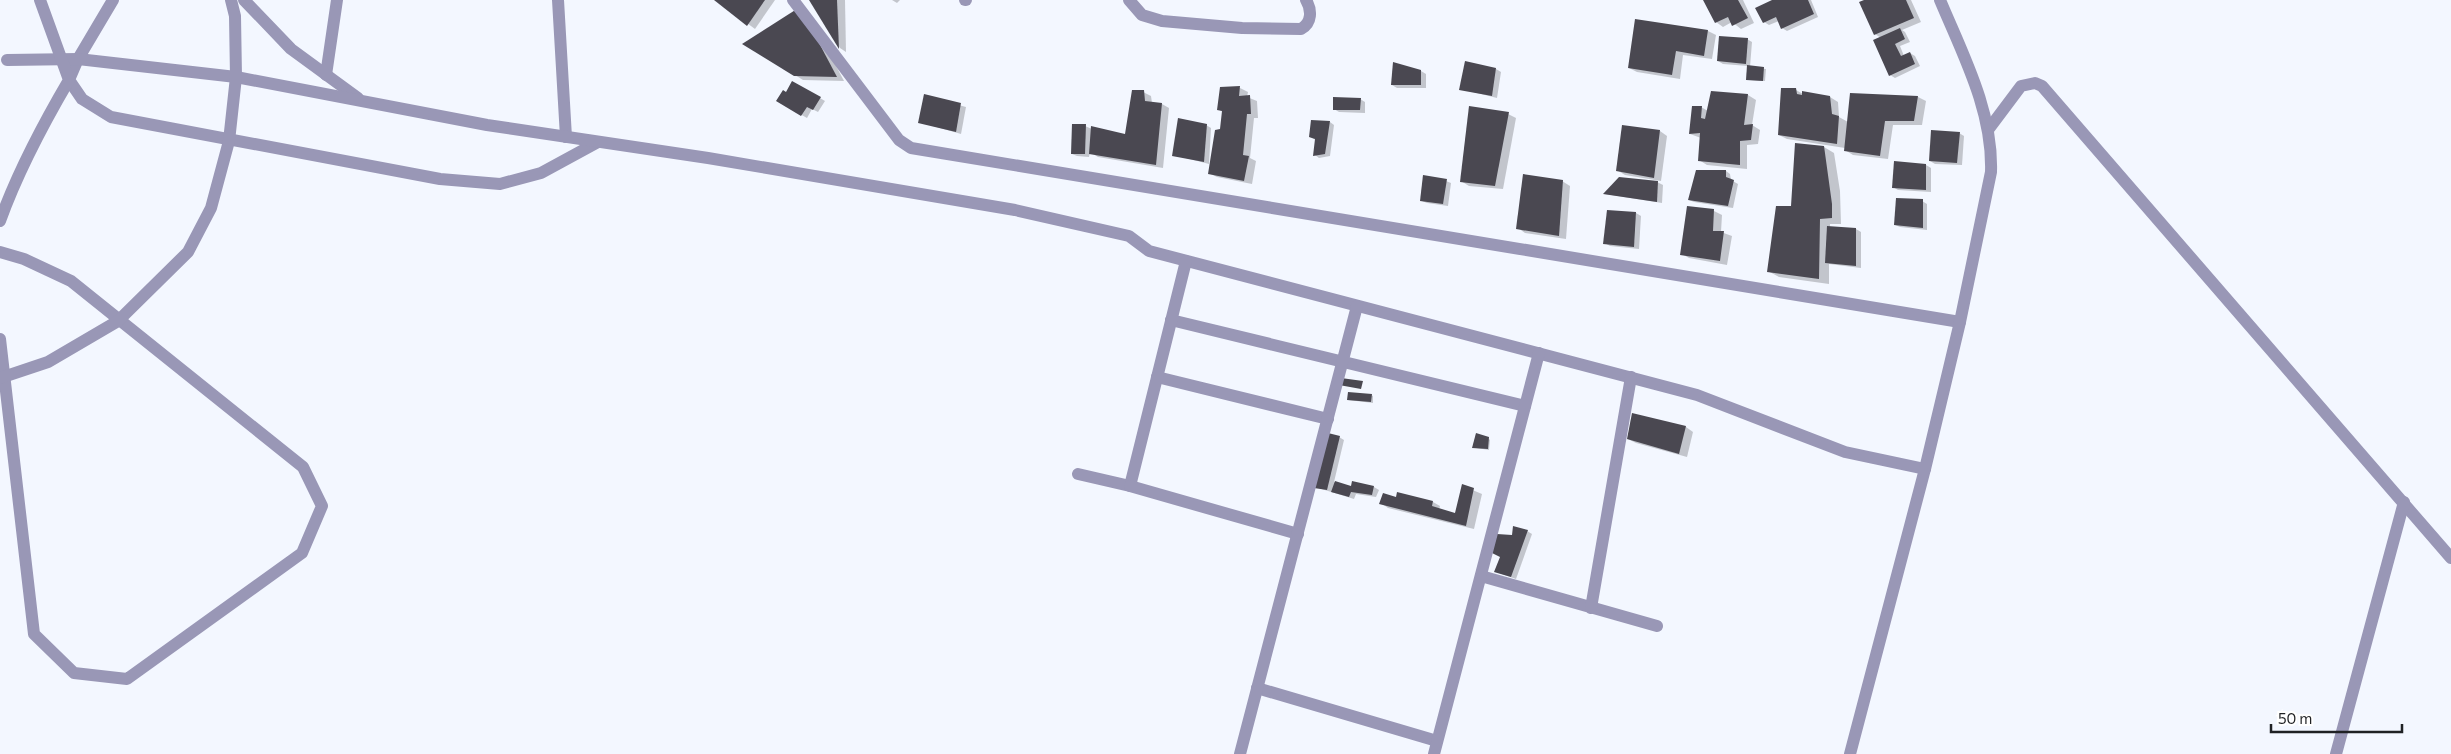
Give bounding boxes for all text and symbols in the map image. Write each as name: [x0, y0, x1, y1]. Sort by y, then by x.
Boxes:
scale bar: [2271, 702, 2402, 734]
text: 50 m: [2278, 709, 2312, 727]

